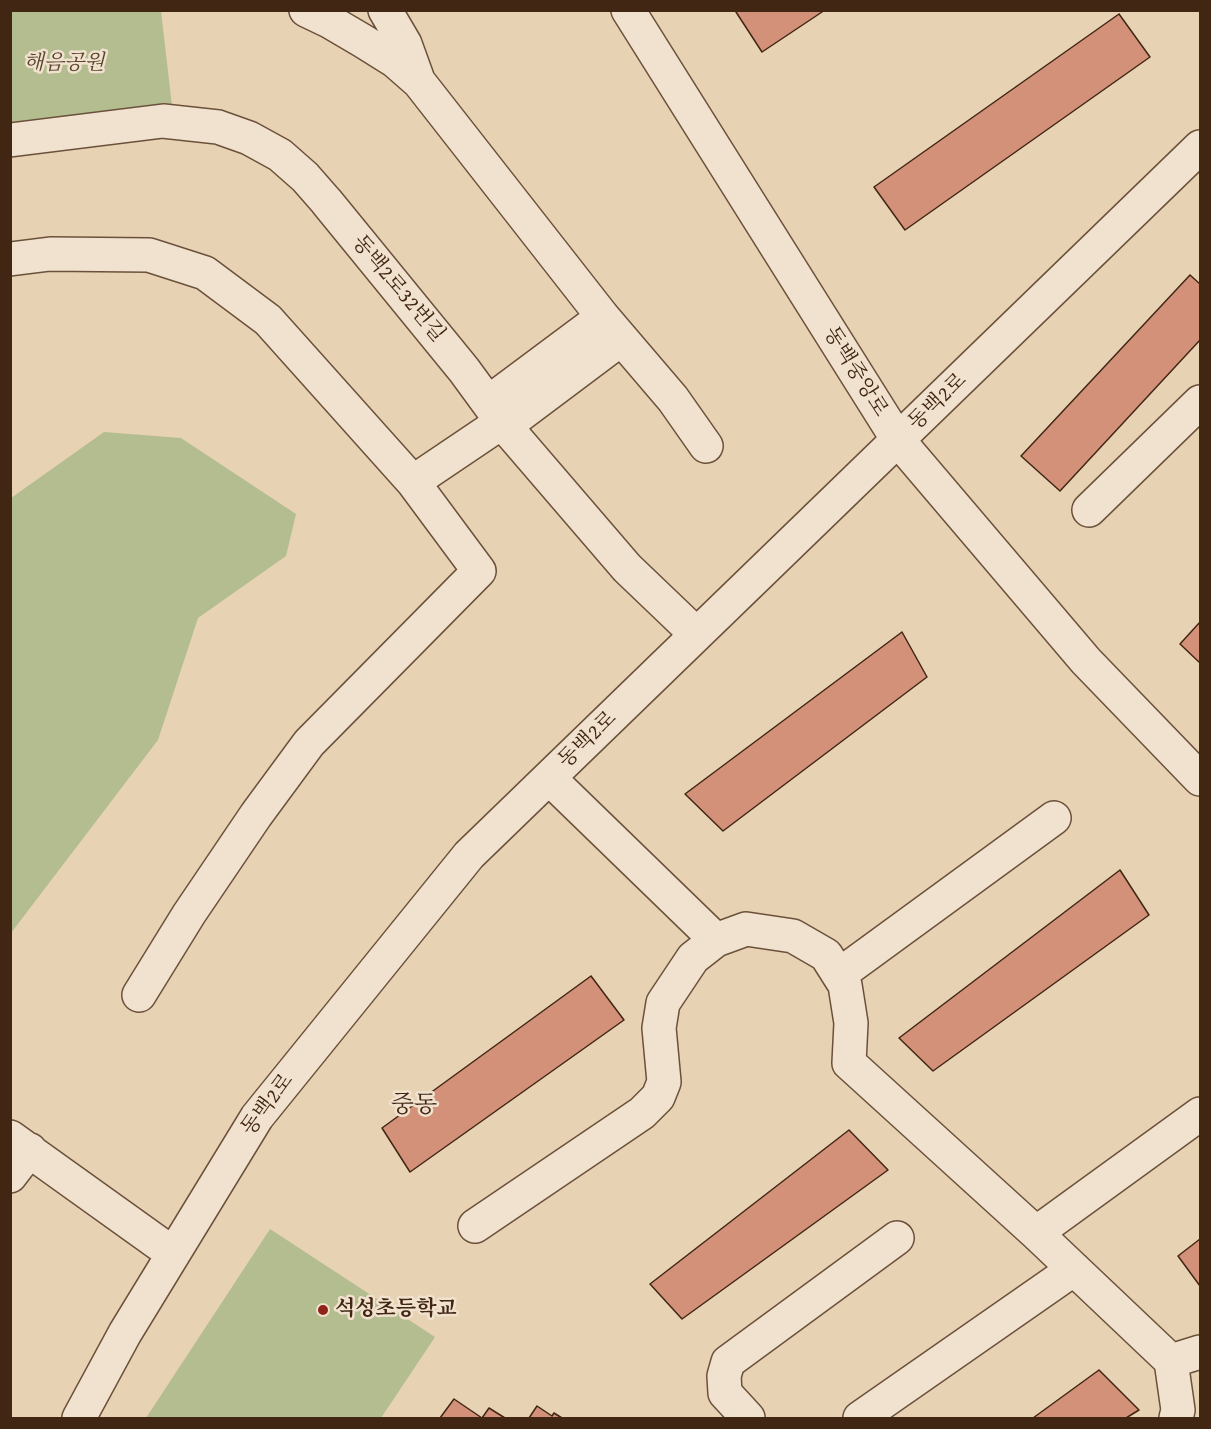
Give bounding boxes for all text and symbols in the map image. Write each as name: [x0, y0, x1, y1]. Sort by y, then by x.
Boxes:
park label: 해음공원: [23, 51, 105, 77]
street label: 동백2로32번길: [346, 230, 450, 348]
street label: 동백중앙로: [817, 322, 893, 422]
street label: 동백2로: [904, 368, 972, 436]
street label: 동백2로: [554, 706, 622, 774]
street label: 동백2로: [237, 1069, 299, 1141]
district label: 중동: [391, 1092, 437, 1120]
place label: 석성초등학교: [335, 1297, 457, 1323]
marker: 석성초등학교: [316, 1303, 330, 1317]

